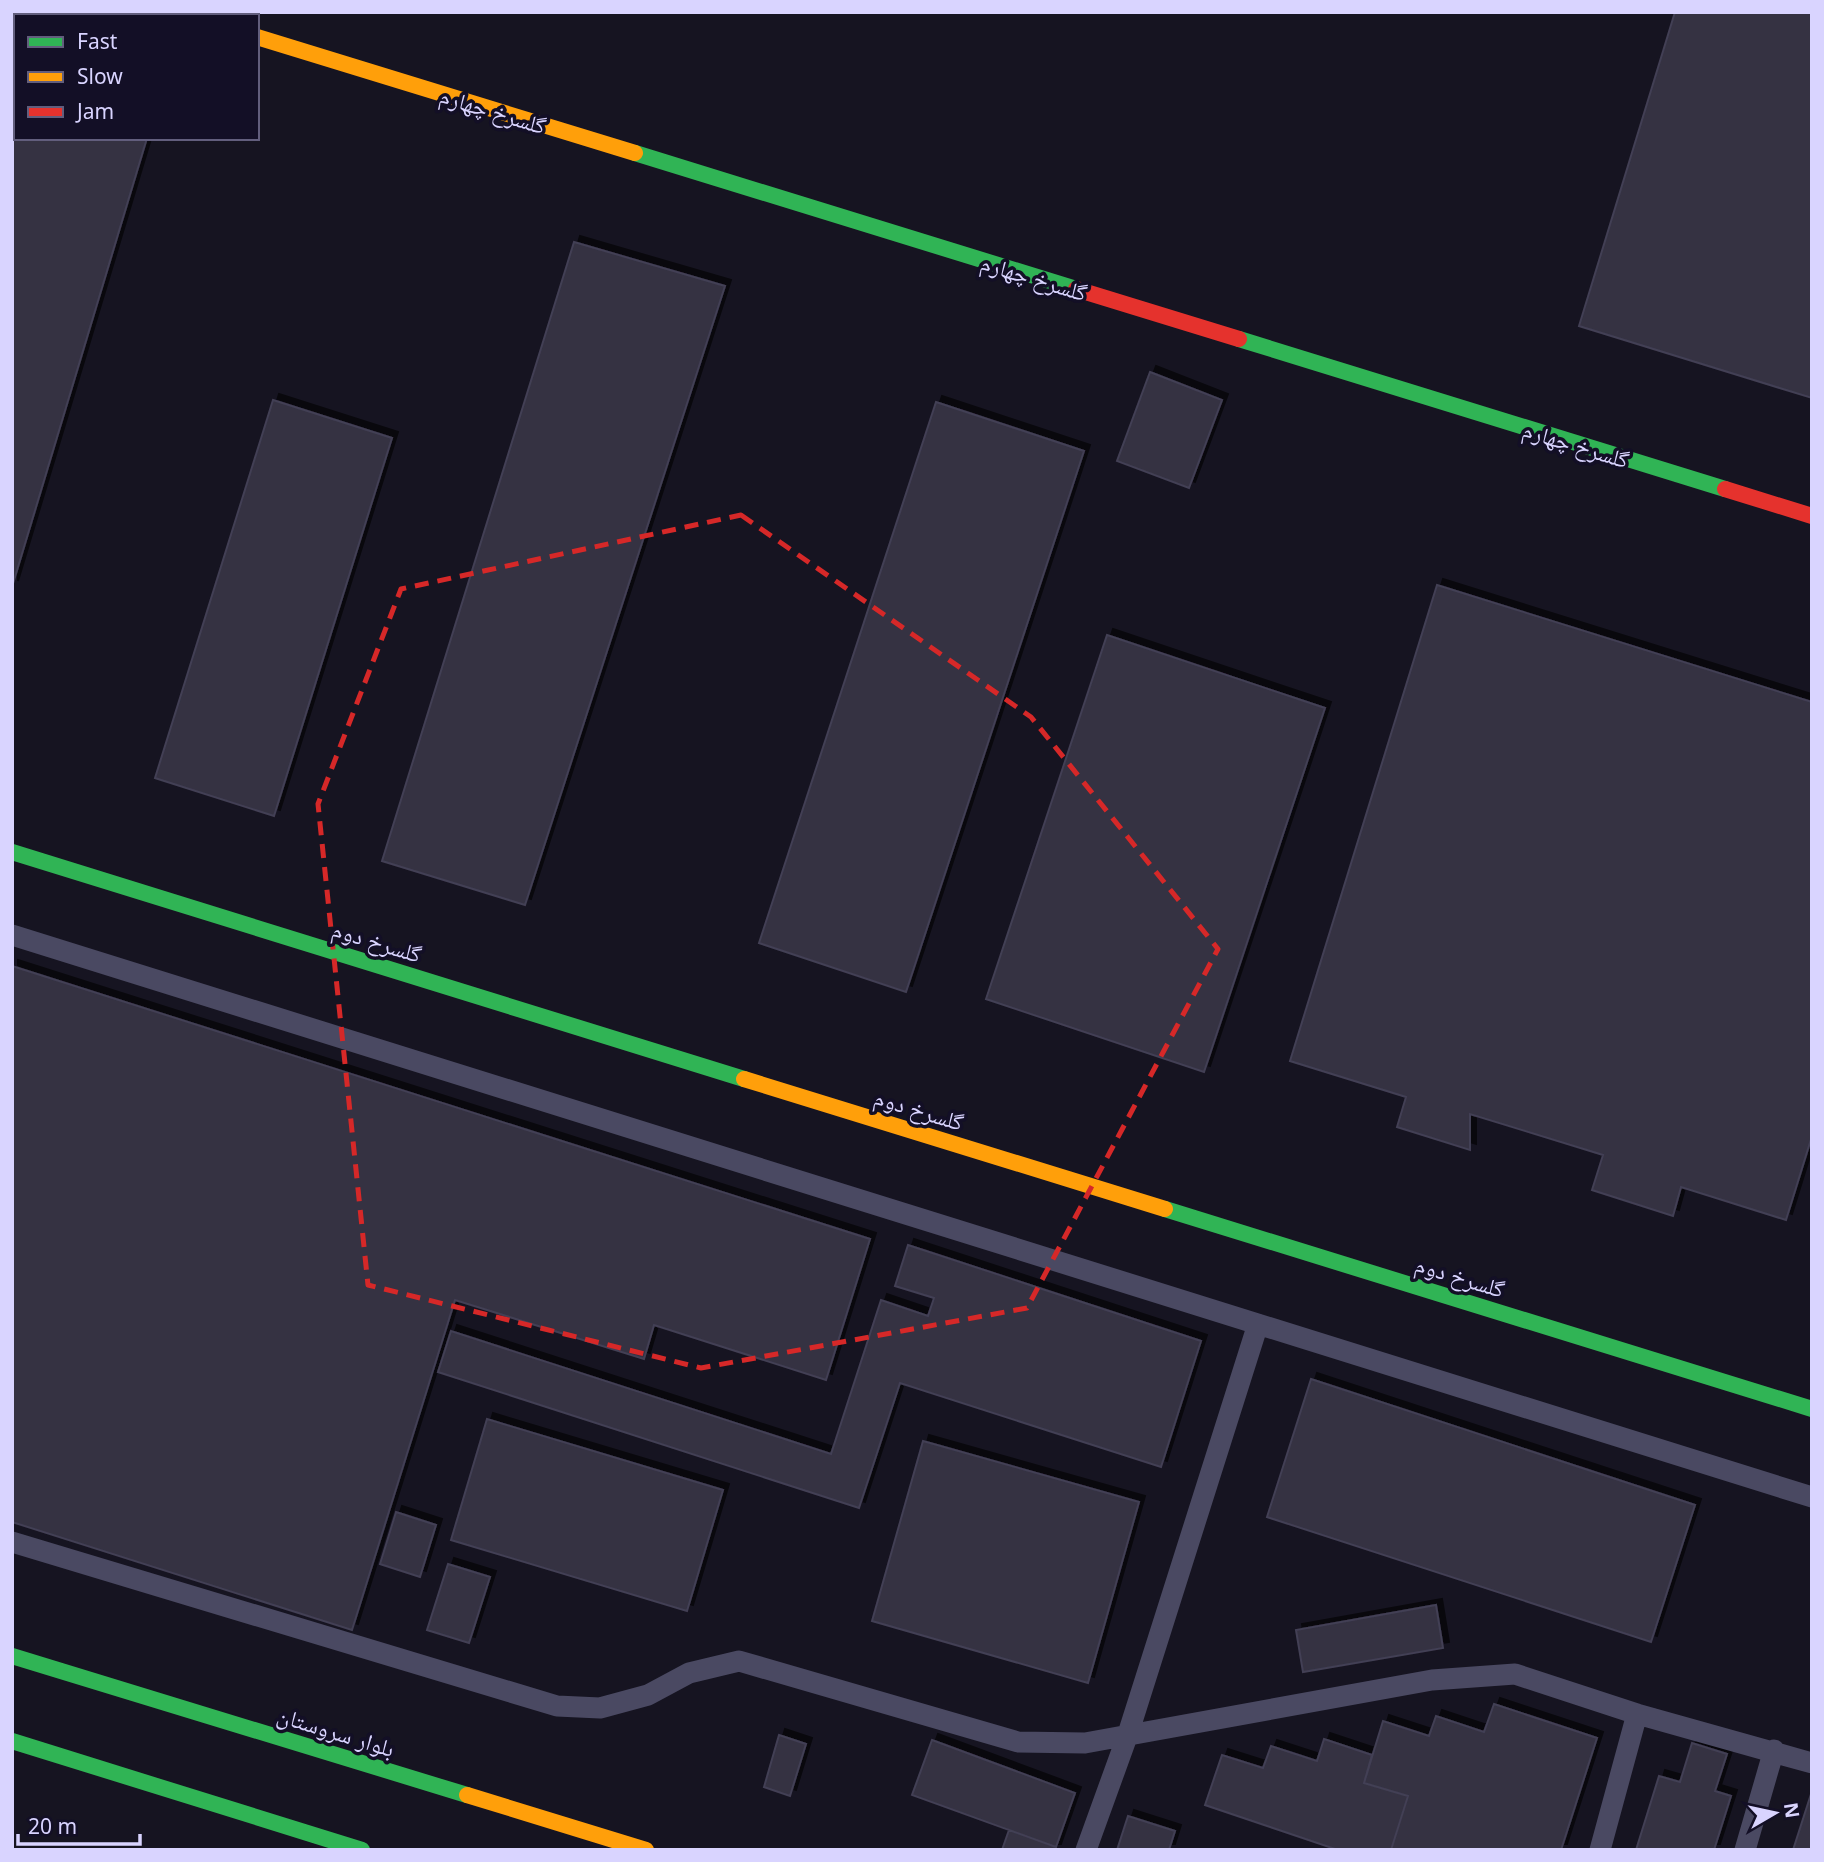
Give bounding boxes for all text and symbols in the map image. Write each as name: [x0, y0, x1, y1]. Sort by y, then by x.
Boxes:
legend: [14, 14, 259, 140]
text: Fast: [77, 27, 118, 55]
text: Slow: [77, 62, 123, 90]
street label: گلسرخ چهارم: [436, 79, 551, 142]
text: Jam: [75, 97, 114, 125]
street label: گلسرخ چهارم: [977, 246, 1092, 309]
street label: گلسرخ چهارم: [1519, 413, 1634, 476]
street label: گلسرخ دوم: [328, 912, 426, 971]
street label: گلسرخ دوم: [870, 1080, 968, 1139]
street label: گلسرخ دوم: [1411, 1247, 1509, 1306]
street label: بلوار سروستان: [273, 1698, 399, 1764]
north arrow: [1740, 1778, 1810, 1848]
text: N: [1778, 1801, 1806, 1820]
scale bar: [18, 1802, 140, 1846]
text: 20 m: [28, 1812, 77, 1840]

